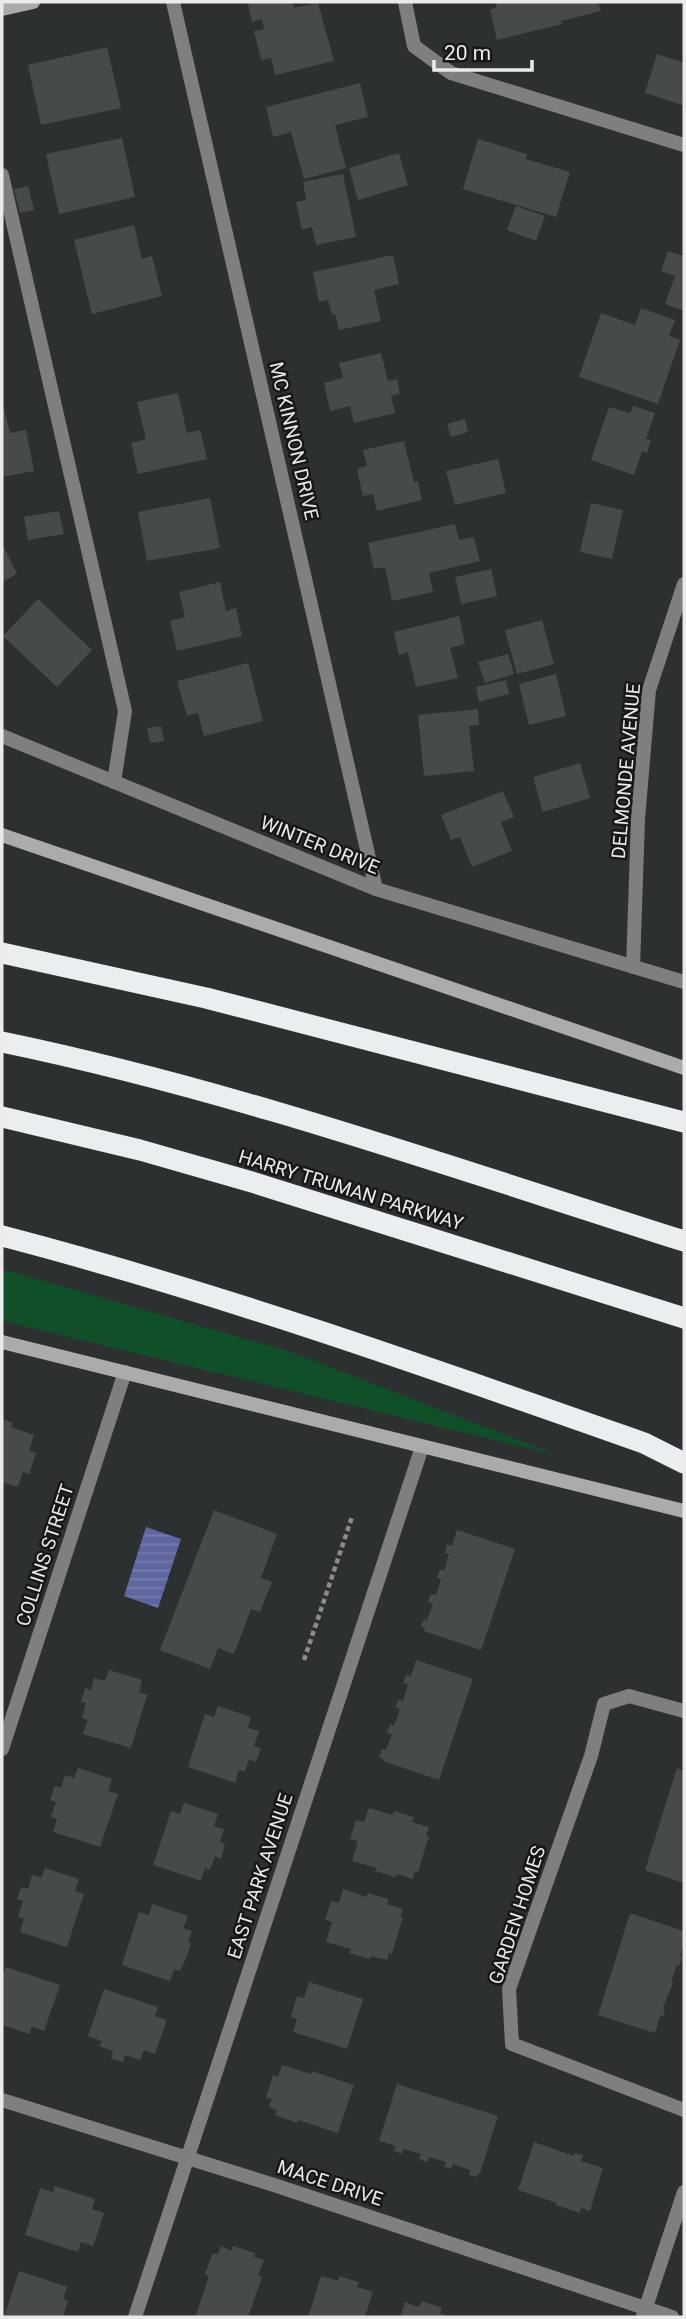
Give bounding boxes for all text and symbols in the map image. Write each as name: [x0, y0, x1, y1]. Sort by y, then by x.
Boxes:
scale bar: [434, 28, 532, 72]
text: 20 m: [444, 41, 491, 65]
street label: MC KINNON DRIVE: [265, 360, 323, 522]
street label: DELMONDE AVENUE: [607, 682, 645, 860]
street label: WINTER DRIVE: [257, 811, 383, 879]
street label: HARRY TRUMAN PARKWAY: [236, 1145, 467, 1235]
street label: COLLINS STREET: [11, 1481, 79, 1629]
street label: EAST PARK AVENUE: [222, 1790, 298, 1962]
street label: GARDEN HOMES: [484, 1843, 550, 1987]
street label: MACE DRIVE: [275, 2155, 386, 2211]

